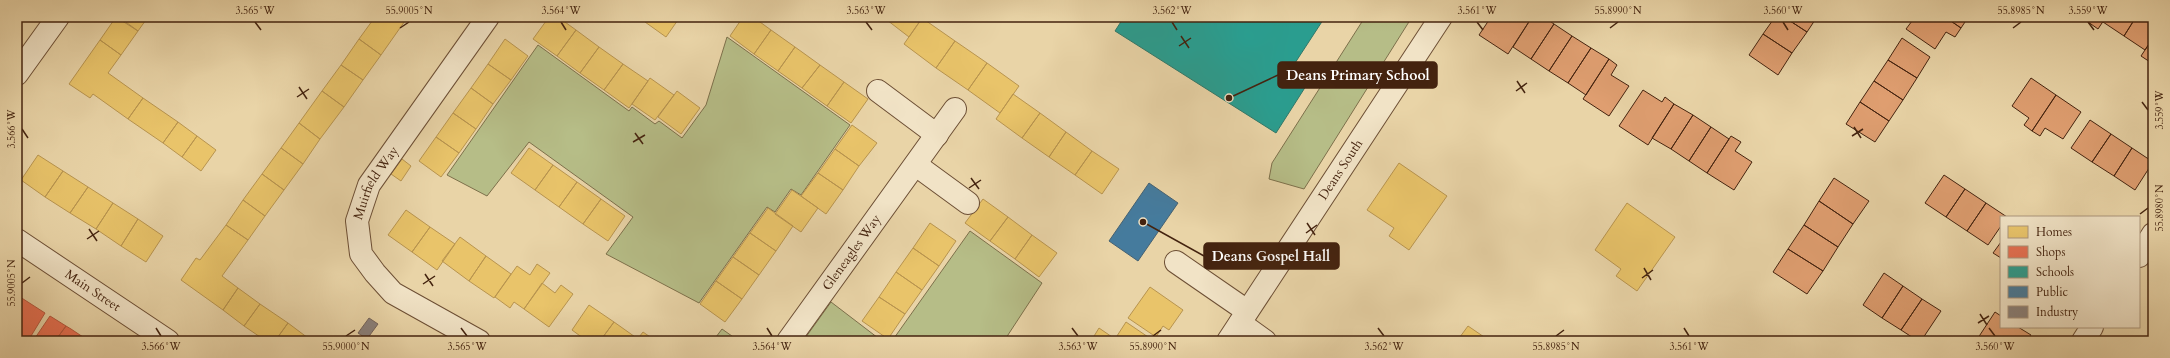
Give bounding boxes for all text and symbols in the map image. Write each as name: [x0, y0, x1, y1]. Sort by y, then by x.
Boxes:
text: 3.565°W: [235, 4, 276, 18]
text: 55.9005°N: [386, 4, 433, 18]
text: 3.564°W: [541, 4, 582, 18]
text: 3.563°W: [846, 4, 887, 18]
text: 3.562°W: [1152, 4, 1193, 18]
text: 3.561°W: [1457, 4, 1498, 18]
text: 55.8990°N: [1595, 4, 1642, 18]
text: 3.560°W: [1763, 4, 1804, 18]
text: 55.8985°N: [1998, 4, 2045, 18]
text: 3.559°W: [2068, 4, 2109, 18]
callout: Deans Primary School: [1278, 62, 1437, 88]
text: Deans Primary School: [1286, 66, 1430, 85]
text: 3.559°W: [2153, 89, 2167, 130]
text: 3.566°W: [5, 108, 19, 149]
street label: Deans South: [1314, 136, 1367, 204]
street label: Muirfield Way: [349, 142, 403, 222]
text: 55.8980°N: [2153, 184, 2167, 231]
street label: Gleneagles Way: [818, 211, 885, 294]
legend: [2000, 216, 2140, 328]
text: Homes: [2036, 224, 2072, 240]
callout: Deans Gospel Hall: [1204, 243, 1339, 269]
text: Shops: [2036, 244, 2065, 260]
text: Deans Gospel Hall: [1212, 247, 1330, 266]
text: 55.9005°N: [5, 259, 19, 306]
text: Schools: [2036, 264, 2074, 280]
street label: Main Street: [61, 265, 124, 316]
text: Public: [2036, 284, 2069, 300]
text: Industry: [2036, 304, 2079, 320]
text: 3.566°W: [141, 340, 182, 354]
text: 55.9000°N: [323, 340, 370, 354]
text: 3.565°W: [447, 340, 488, 354]
text: 3.564°W: [752, 340, 793, 354]
text: 3.563°W: [1058, 340, 1099, 354]
text: 55.8990°N: [1130, 340, 1177, 354]
text: 3.562°W: [1364, 340, 1405, 354]
text: 55.8985°N: [1533, 340, 1580, 354]
text: 3.561°W: [1669, 340, 1710, 354]
text: 3.560°W: [1975, 340, 2016, 354]

